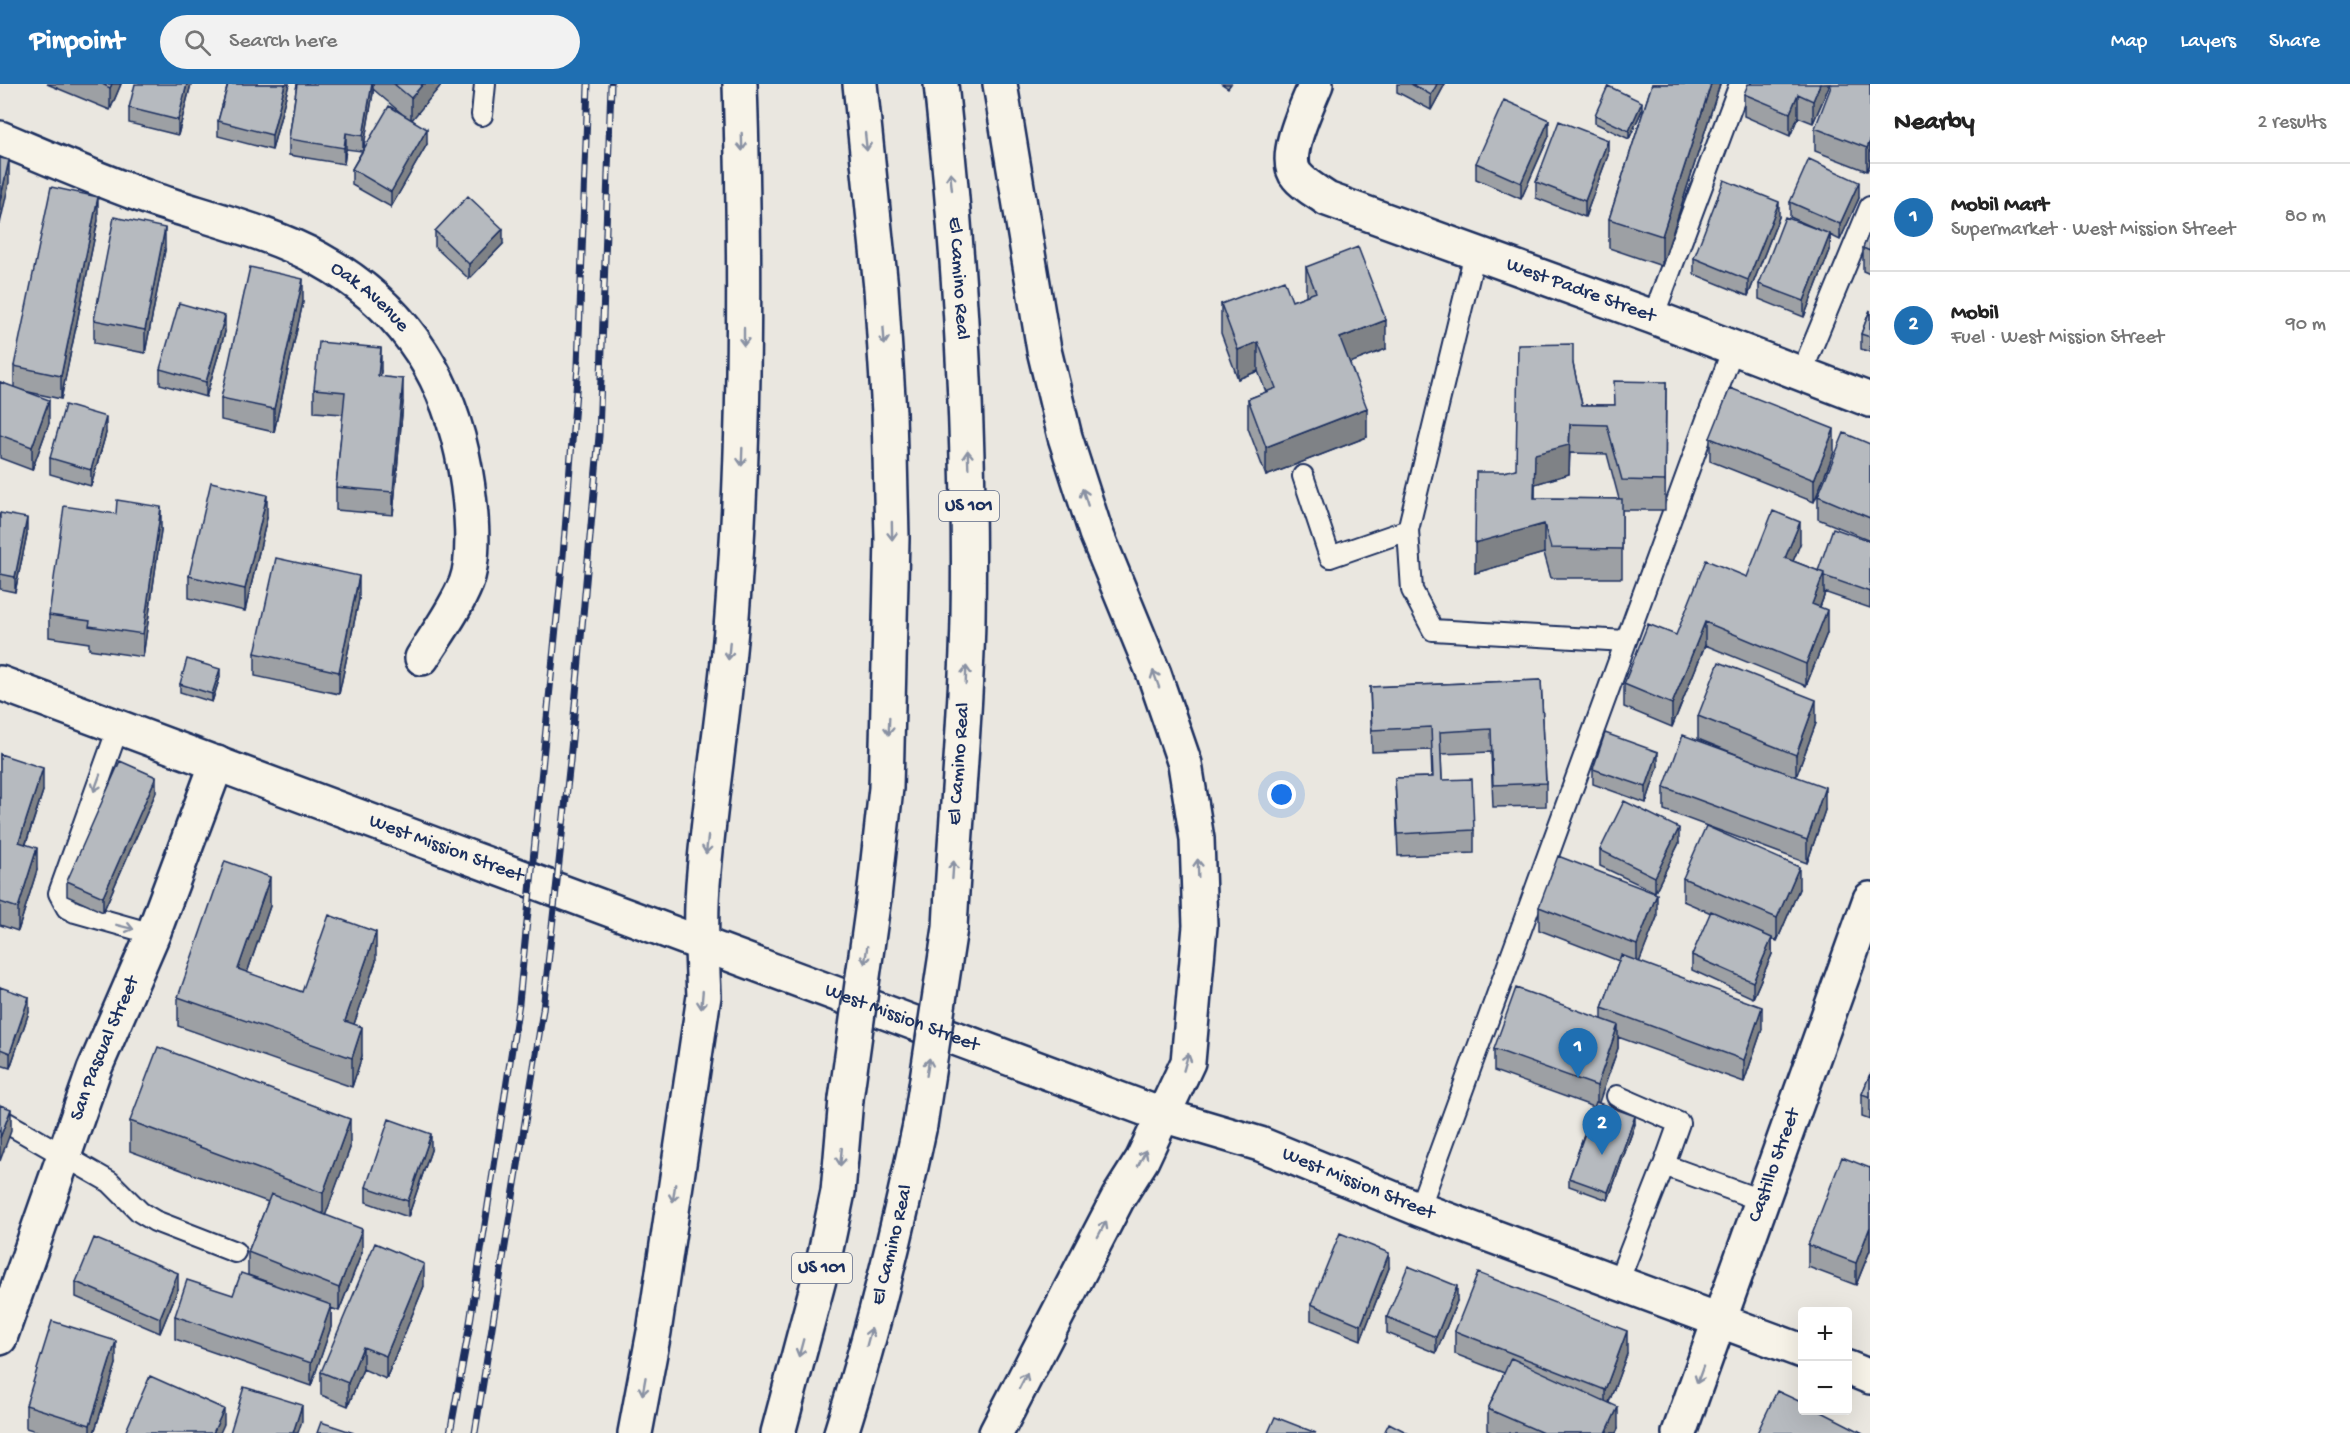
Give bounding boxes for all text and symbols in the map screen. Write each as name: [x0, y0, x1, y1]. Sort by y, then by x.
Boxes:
search box: [160, 15, 580, 69]
text: Pinpoint: [30, 26, 124, 59]
icon: search: [181, 26, 214, 59]
text: Search here: [229, 29, 337, 55]
text: Map: [2111, 30, 2147, 55]
text: Layers: [2180, 30, 2236, 55]
text: Share: [2269, 30, 2320, 55]
text: Nearby: [1894, 108, 1975, 139]
text: 2 results: [2257, 112, 2326, 135]
one-way arrow: [736, 132, 747, 152]
one-way arrow: [861, 132, 872, 152]
one-way arrow: [945, 171, 956, 191]
text: Mobil Mart: [1951, 193, 2048, 219]
text: 1: [1909, 206, 1918, 229]
text: 80 m: [2285, 206, 2326, 229]
street label: El Camino Real: [942, 216, 974, 340]
text: Supermarket · West Mission Street: [1951, 219, 2235, 242]
street label: West Padre Street: [1503, 253, 1660, 329]
street label: Oak Avenue: [326, 257, 414, 338]
text: Mobil: [1951, 301, 1999, 327]
text: 2: [1909, 314, 1918, 337]
text: 90 m: [2286, 314, 2326, 337]
one-way arrow: [879, 326, 890, 346]
one-way arrow: [738, 327, 750, 347]
text: Fuel · West Mission Street: [1951, 327, 2164, 350]
one-way arrow: [736, 446, 747, 466]
one-way arrow: [962, 450, 973, 470]
one-way arrow: [1078, 488, 1089, 507]
road number: US 101: [939, 491, 999, 521]
one-way arrow: [886, 521, 898, 541]
one-way arrow: [723, 641, 734, 661]
one-way arrow: [960, 665, 971, 685]
one-way arrow: [1149, 670, 1160, 689]
street label: El Camino Real: [944, 702, 976, 826]
one-way arrow: [883, 716, 894, 736]
one-way arrow: [91, 773, 102, 792]
your location: [1267, 780, 1296, 809]
street label: West Mission Street: [366, 810, 528, 889]
one-way arrow: [702, 835, 713, 854]
one-way arrow: [1192, 858, 1204, 878]
one-way arrow: [948, 860, 959, 880]
one-way arrow: [115, 921, 134, 933]
one-way arrow: [860, 945, 871, 965]
street label: San Pascual Street: [66, 971, 145, 1124]
street label: West Mission Street: [821, 979, 984, 1058]
one-way arrow: [696, 990, 707, 1010]
pin: 1: [1558, 1028, 1598, 1078]
one-way arrow: [1181, 1053, 1192, 1072]
one-way arrow: [923, 1057, 934, 1077]
street label: Castillo Street: [1744, 1104, 1806, 1226]
pin: 2: [1582, 1106, 1622, 1155]
street label: West Mission Street: [1278, 1143, 1440, 1226]
one-way arrow: [835, 1147, 846, 1167]
one-way arrow: [1137, 1149, 1148, 1167]
one-way arrow: [669, 1183, 680, 1203]
street label: El Camino Real: [867, 1183, 918, 1308]
one-way arrow: [1097, 1221, 1108, 1239]
road number: US 101: [792, 1253, 852, 1283]
map controls: [1798, 1307, 1852, 1415]
button: +: [1798, 1307, 1852, 1361]
one-way arrow: [864, 1327, 876, 1346]
one-way arrow: [795, 1338, 807, 1357]
button: −: [1798, 1361, 1852, 1415]
one-way arrow: [1694, 1365, 1705, 1384]
one-way arrow: [1017, 1372, 1029, 1390]
one-way arrow: [638, 1375, 649, 1395]

